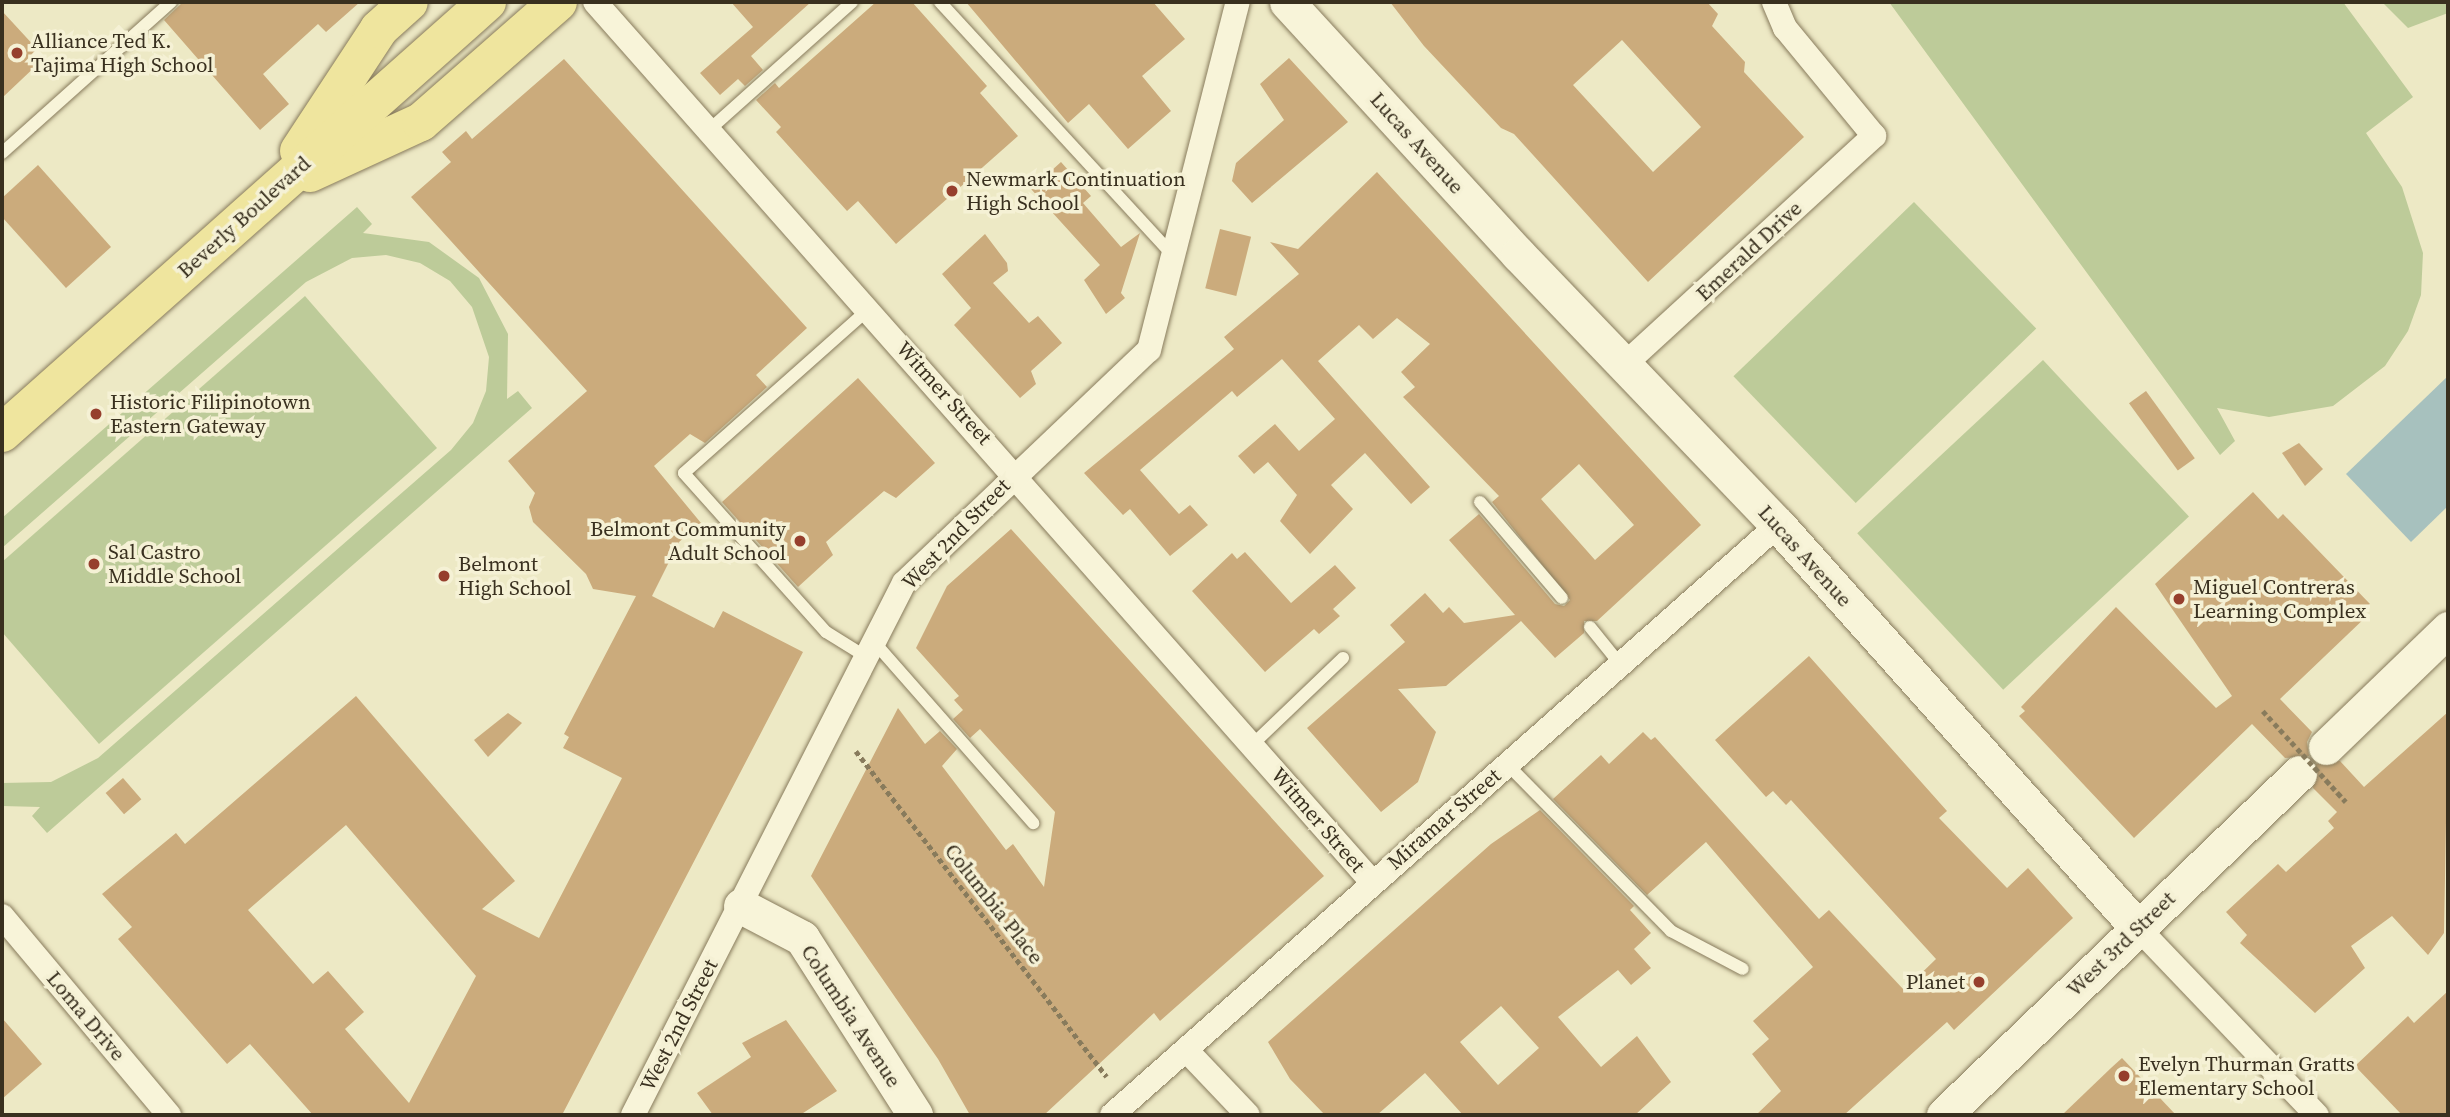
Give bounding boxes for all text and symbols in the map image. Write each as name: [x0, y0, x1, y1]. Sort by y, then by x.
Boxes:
place label: Alliance Ted K. Tajima High School: [31, 28, 214, 78]
marker: Alliance Ted K. Tajima High School: [9, 45, 25, 61]
street label: Lucas Avenue: [1365, 87, 1469, 199]
street label: Beverly Boulevard: [172, 151, 316, 283]
place label: Newmark Continuation High School: [966, 166, 1186, 216]
marker: Newmark Continuation High School: [944, 183, 960, 199]
street label: Emerald Drive: [1691, 196, 1807, 306]
street label: Witmer Street: [891, 336, 997, 450]
place label: Historic Filipinotown Eastern Gateway: [110, 389, 311, 439]
marker: Historic Filipinotown Eastern Gateway: [88, 406, 104, 422]
street label: West 2nd Street: [897, 473, 1015, 595]
street label: Lucas Avenue: [1753, 500, 1857, 612]
place label: Belmont Community Adult School: [590, 516, 786, 566]
marker: Belmont Community Adult School: [792, 533, 808, 549]
place label: Sal Castro Middle School: [108, 539, 241, 589]
place label: Belmont High School: [458, 551, 571, 601]
marker: Sal Castro Middle School: [86, 556, 102, 572]
marker: Belmont High School: [436, 568, 452, 584]
place label: Miguel Contreras Learning Complex: [2193, 574, 2366, 624]
marker: Miguel Contreras Learning Complex: [2171, 591, 2187, 607]
street label: Witmer Street: [1266, 762, 1370, 878]
street label: Miramar Street: [1382, 763, 1506, 875]
street label: Columbia Place: [939, 839, 1049, 969]
street label: West 3rd Street: [2062, 886, 2180, 1002]
street label: Columbia Avenue: [796, 940, 906, 1092]
street label: West 2nd Street: [635, 955, 723, 1095]
street label: Loma Drive: [41, 966, 131, 1066]
place label: Planet: [1906, 969, 1965, 995]
marker: Planet: [1971, 974, 1987, 990]
place label: Evelyn Thurman Gratts Elementary School: [2138, 1051, 2355, 1101]
marker: Evelyn Thurman Gratts Elementary School: [2116, 1068, 2132, 1084]

